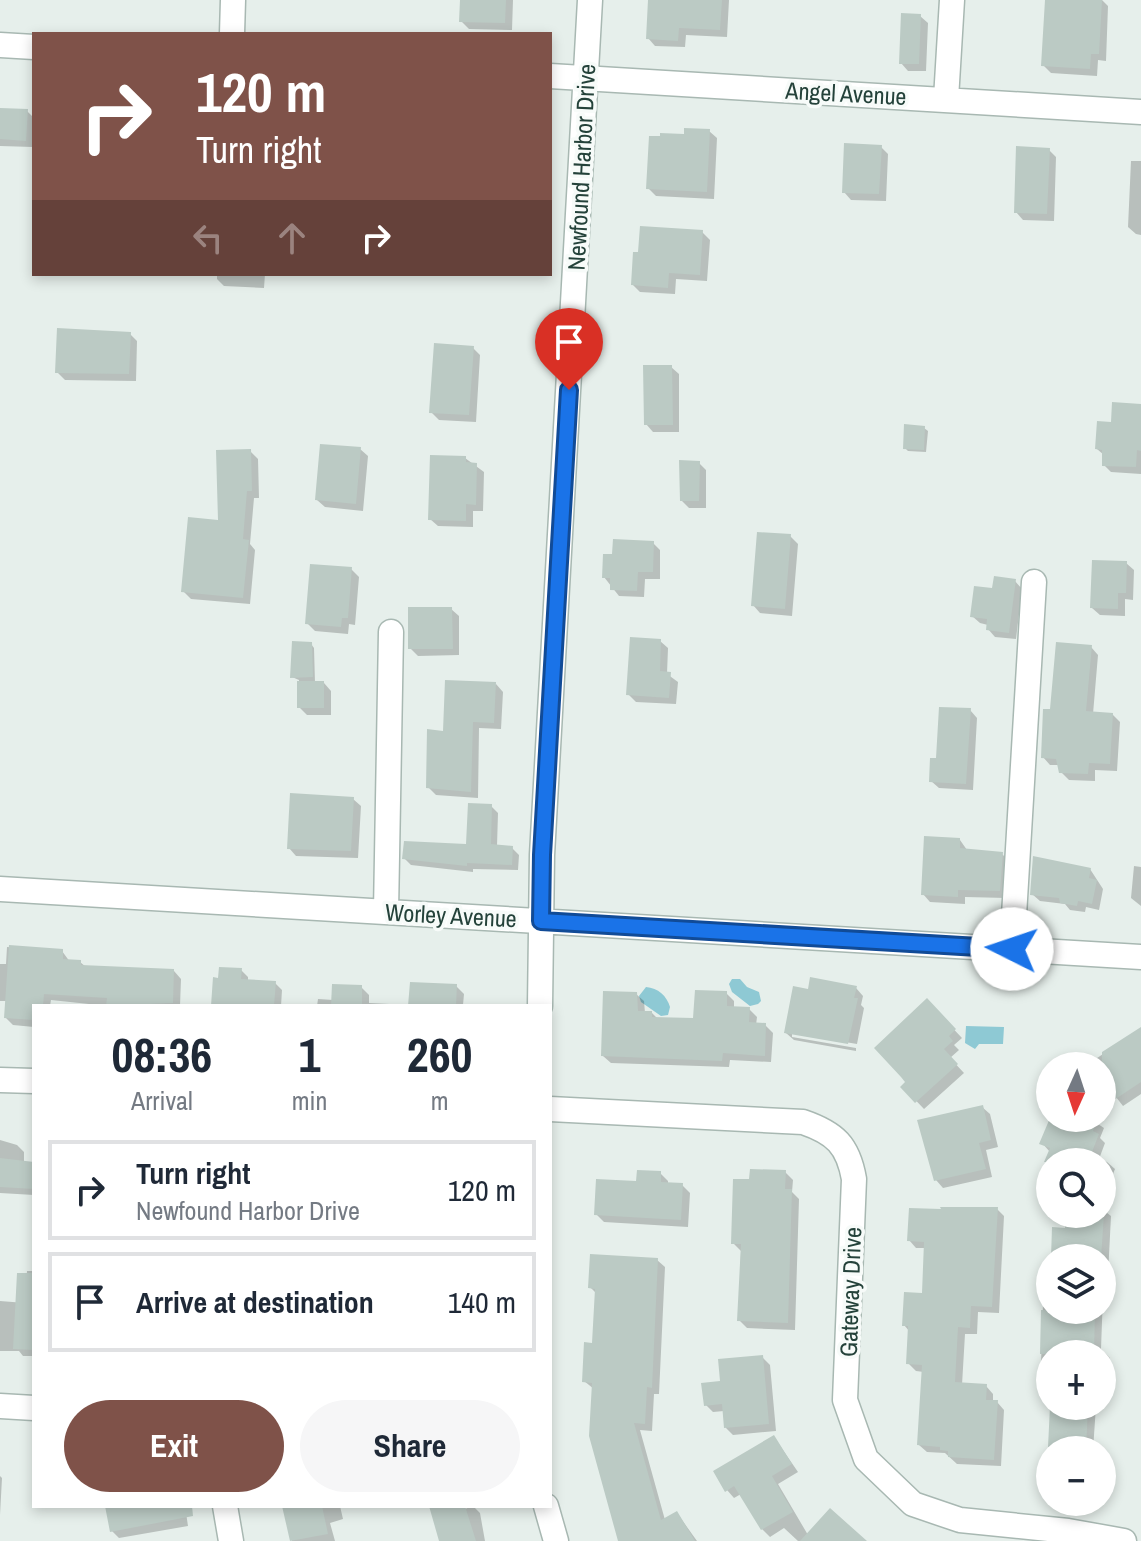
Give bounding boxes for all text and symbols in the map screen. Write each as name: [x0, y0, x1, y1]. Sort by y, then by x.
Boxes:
text: 120 m: [196, 54, 326, 129]
street label: Newfound Harbor Drive: [560, 63, 602, 271]
icon: right: [64, 64, 168, 168]
street label: Angel Avenue: [784, 74, 907, 112]
text: Turn right: [196, 126, 321, 174]
icon: left: [186, 216, 230, 260]
icon: ahead: [270, 216, 314, 260]
icon: right: [354, 216, 398, 260]
pin: [535, 308, 603, 390]
icon: arrive: [547, 320, 591, 364]
street label: Worley Avenue: [384, 896, 518, 934]
position arrow: [970, 907, 1054, 991]
text: 08:36: [112, 1022, 212, 1087]
text: 1: [299, 1022, 320, 1087]
text: 260: [407, 1022, 472, 1087]
north arrow: [1036, 1052, 1116, 1132]
map controls: [1036, 1052, 1116, 1516]
text: Arrival: [131, 1083, 193, 1118]
text: min: [292, 1083, 327, 1118]
text: m: [431, 1083, 449, 1118]
button: search: [1036, 1148, 1116, 1228]
text: Turn right: [136, 1153, 250, 1193]
icon: right: [68, 1168, 112, 1212]
text: 120 m: [448, 1170, 516, 1210]
text: Newfound Harbor Drive: [136, 1193, 360, 1228]
street label: Gateway Drive: [832, 1226, 868, 1358]
button: layers: [1036, 1244, 1116, 1324]
icon: arrive: [68, 1280, 112, 1324]
text: Arrive at destination: [136, 1282, 374, 1322]
text: 140 m: [448, 1282, 516, 1322]
button: +: [1036, 1340, 1116, 1420]
button: Exit: [64, 1400, 284, 1492]
button: Share: [300, 1400, 520, 1492]
button: −: [1036, 1436, 1116, 1516]

